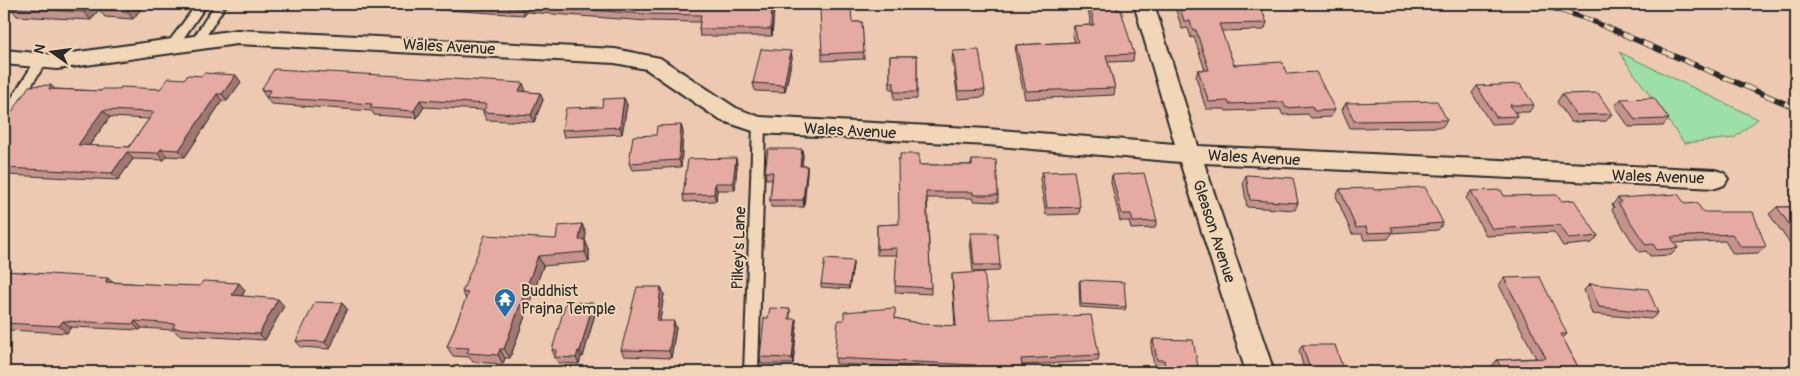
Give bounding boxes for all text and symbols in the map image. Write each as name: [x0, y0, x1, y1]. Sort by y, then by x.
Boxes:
north arrow: [28, 28, 78, 78]
street label: Wales Avenue: [402, 35, 496, 59]
text: N: [30, 42, 49, 56]
street label: Wales Avenue: [803, 119, 897, 143]
street label: Wales Avenue: [1207, 146, 1301, 170]
street label: Wales Avenue: [1611, 165, 1705, 189]
street label: Gleason Avenue: [1188, 177, 1240, 285]
street label: Pilkey's Lane: [728, 206, 750, 290]
place label: Buddhist Prajna Temple: [521, 281, 616, 319]
temple icon: Buddhist Prajna Temple: [493, 287, 517, 318]

